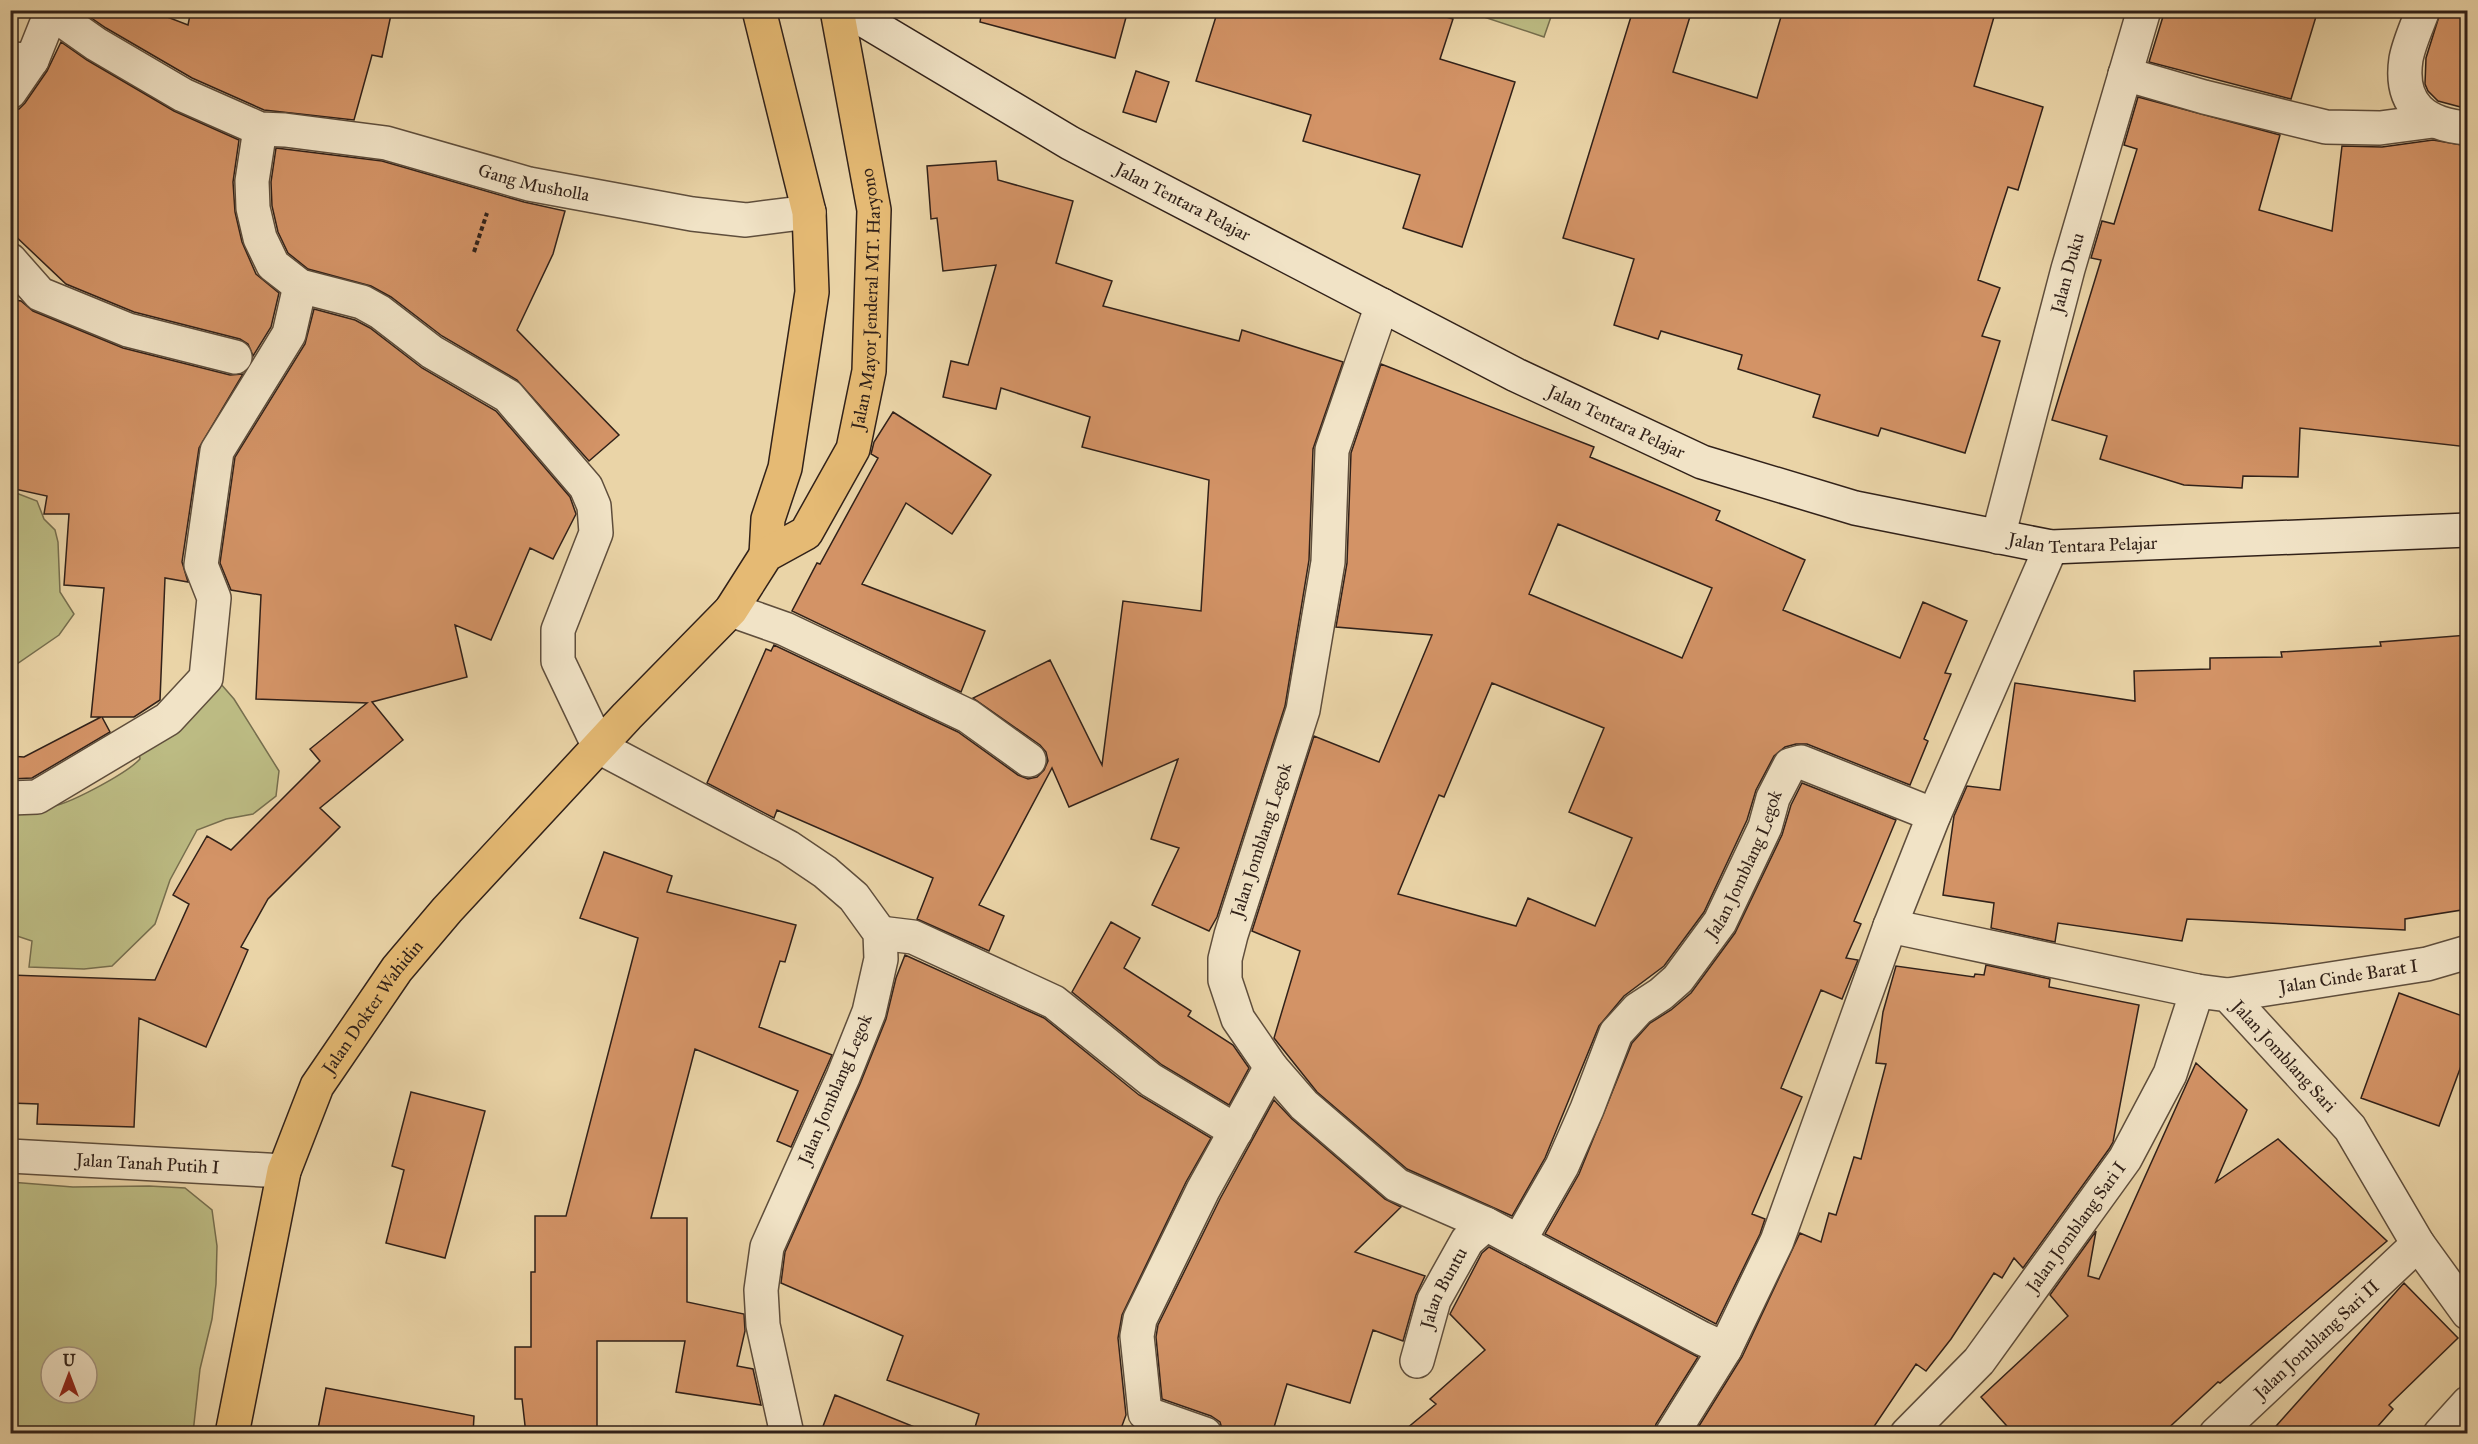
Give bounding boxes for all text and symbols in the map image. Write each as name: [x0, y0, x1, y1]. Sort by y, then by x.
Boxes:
street label: Jalan Tentara Pelajar: [1109, 157, 1255, 246]
street label: Gang Musholla: [476, 159, 592, 206]
street label: Jalan Mayor Jenderal MT. Haryono: [846, 167, 885, 434]
street label: Jalan Duku: [2045, 230, 2089, 318]
street label: Jalan Tentara Pelajar: [1542, 379, 1689, 464]
street label: Jalan Tentara Pelajar: [2004, 527, 2158, 558]
street label: Jalan Jomblang Legok: [1225, 759, 1298, 922]
street label: Jalan Jomblang Legok: [1699, 785, 1787, 945]
street label: Jalan Dokter Wahidin: [316, 935, 428, 1080]
street label: Jalan Cinde Barat I: [2276, 955, 2420, 999]
street label: Jalan Jomblang Sari: [2225, 994, 2341, 1117]
street label: Jalan Jomblang Legok: [793, 1010, 878, 1170]
street label: Jalan Tanah Putih I: [73, 1149, 220, 1178]
street label: Jalan Jomblang Sari I: [2020, 1157, 2131, 1299]
street label: Jalan Buntu: [1415, 1243, 1472, 1333]
street label: Jalan Jomblang Sari II: [2248, 1275, 2384, 1406]
north arrow: [39, 1345, 99, 1405]
text: U: [63, 1351, 76, 1370]

